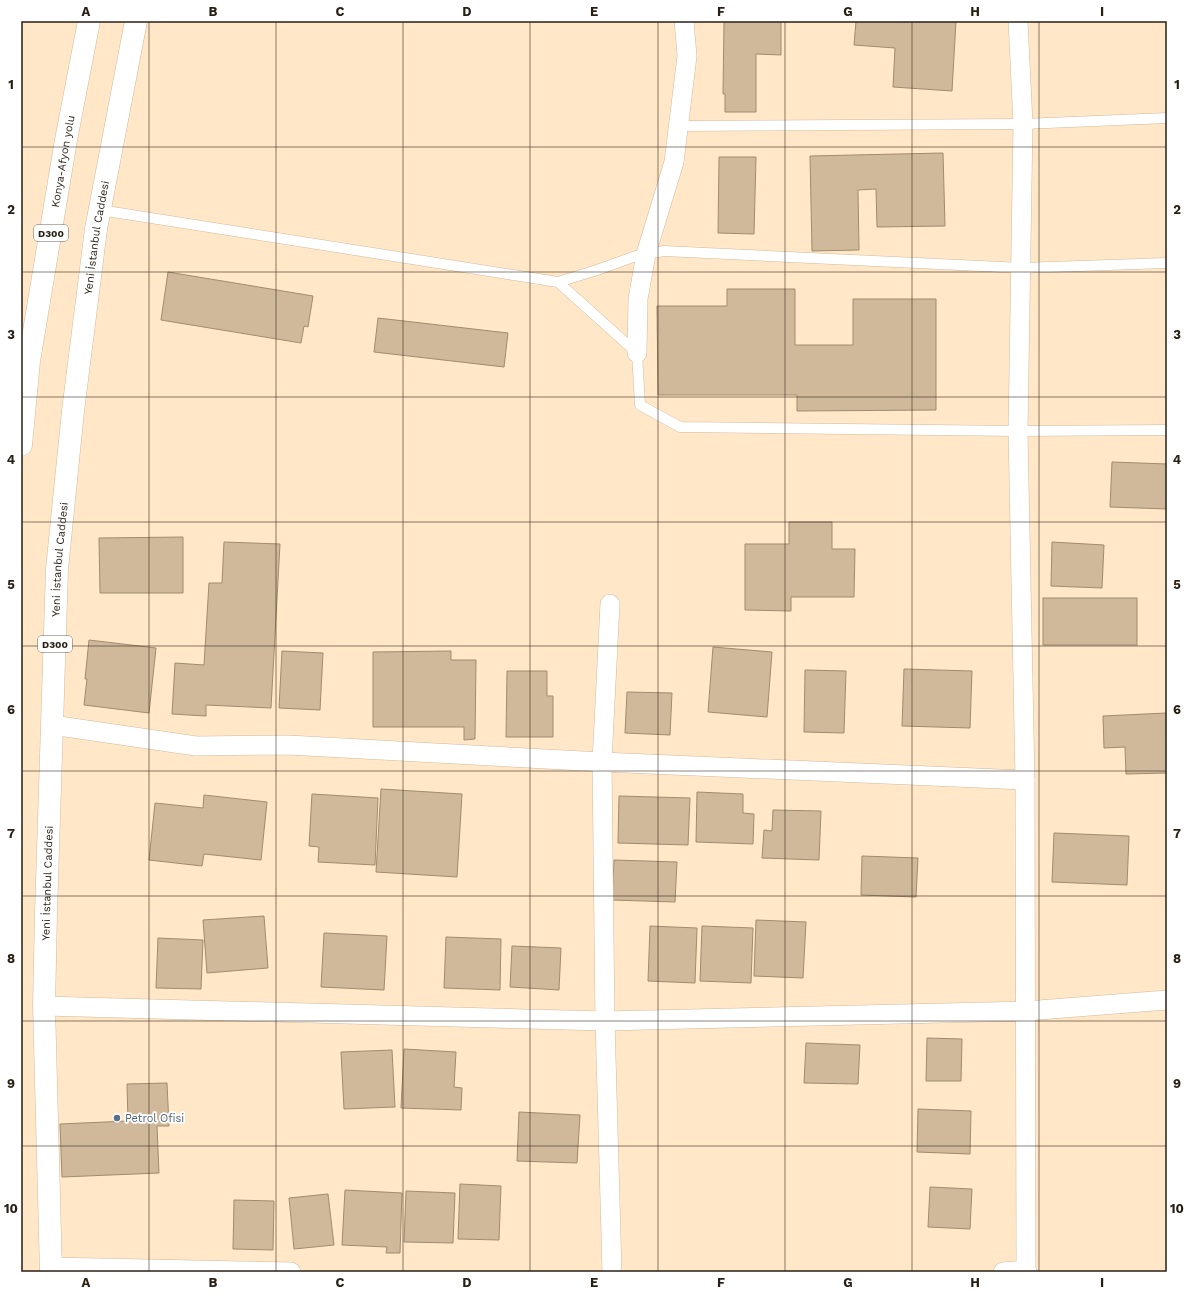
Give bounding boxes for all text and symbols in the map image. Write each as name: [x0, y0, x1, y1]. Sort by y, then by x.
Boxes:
text: A: [82, 4, 91, 19]
text: B: [209, 4, 218, 19]
text: C: [336, 4, 345, 19]
text: D: [462, 4, 472, 19]
text: E: [590, 4, 598, 19]
text: F: [717, 4, 725, 19]
text: G: [843, 4, 853, 19]
text: H: [970, 4, 980, 19]
text: I: [1100, 4, 1104, 19]
text: 1: [8, 77, 14, 92]
text: 1: [1174, 77, 1180, 92]
street label: Konya-Afyon yolu: [48, 114, 77, 208]
street label: Yeni İstanbul Caddesi: [81, 180, 112, 295]
text: 2: [7, 202, 15, 217]
text: 2: [1173, 202, 1181, 217]
road number: D300: [34, 225, 68, 241]
text: 3: [7, 327, 15, 342]
text: 3: [1173, 327, 1181, 342]
text: 4: [7, 452, 16, 467]
text: 4: [1173, 452, 1182, 467]
street label: Yeni İstanbul Caddesi: [49, 501, 70, 617]
text: 5: [7, 577, 15, 592]
text: 5: [1173, 577, 1181, 592]
road number: D300: [38, 636, 72, 652]
text: 6: [7, 702, 15, 717]
text: 6: [1173, 702, 1181, 717]
street label: Yeni İstanbul Caddesi: [38, 825, 55, 941]
text: 7: [7, 826, 15, 841]
text: 7: [1173, 826, 1181, 841]
text: 8: [7, 951, 15, 966]
text: 8: [1173, 951, 1181, 966]
text: 9: [7, 1076, 15, 1091]
text: 9: [1173, 1076, 1181, 1091]
place label: Petrol Ofisi: [125, 1112, 184, 1125]
marker: Petrol Ofisi: [112, 1113, 122, 1123]
text: 10: [4, 1201, 18, 1216]
text: 10: [1170, 1201, 1184, 1216]
text: A: [82, 1275, 91, 1290]
text: B: [209, 1275, 218, 1290]
text: C: [336, 1275, 345, 1290]
text: D: [462, 1275, 472, 1290]
text: E: [590, 1275, 598, 1290]
text: F: [717, 1275, 725, 1290]
text: G: [843, 1275, 853, 1290]
text: H: [970, 1275, 980, 1290]
text: I: [1100, 1275, 1104, 1290]

